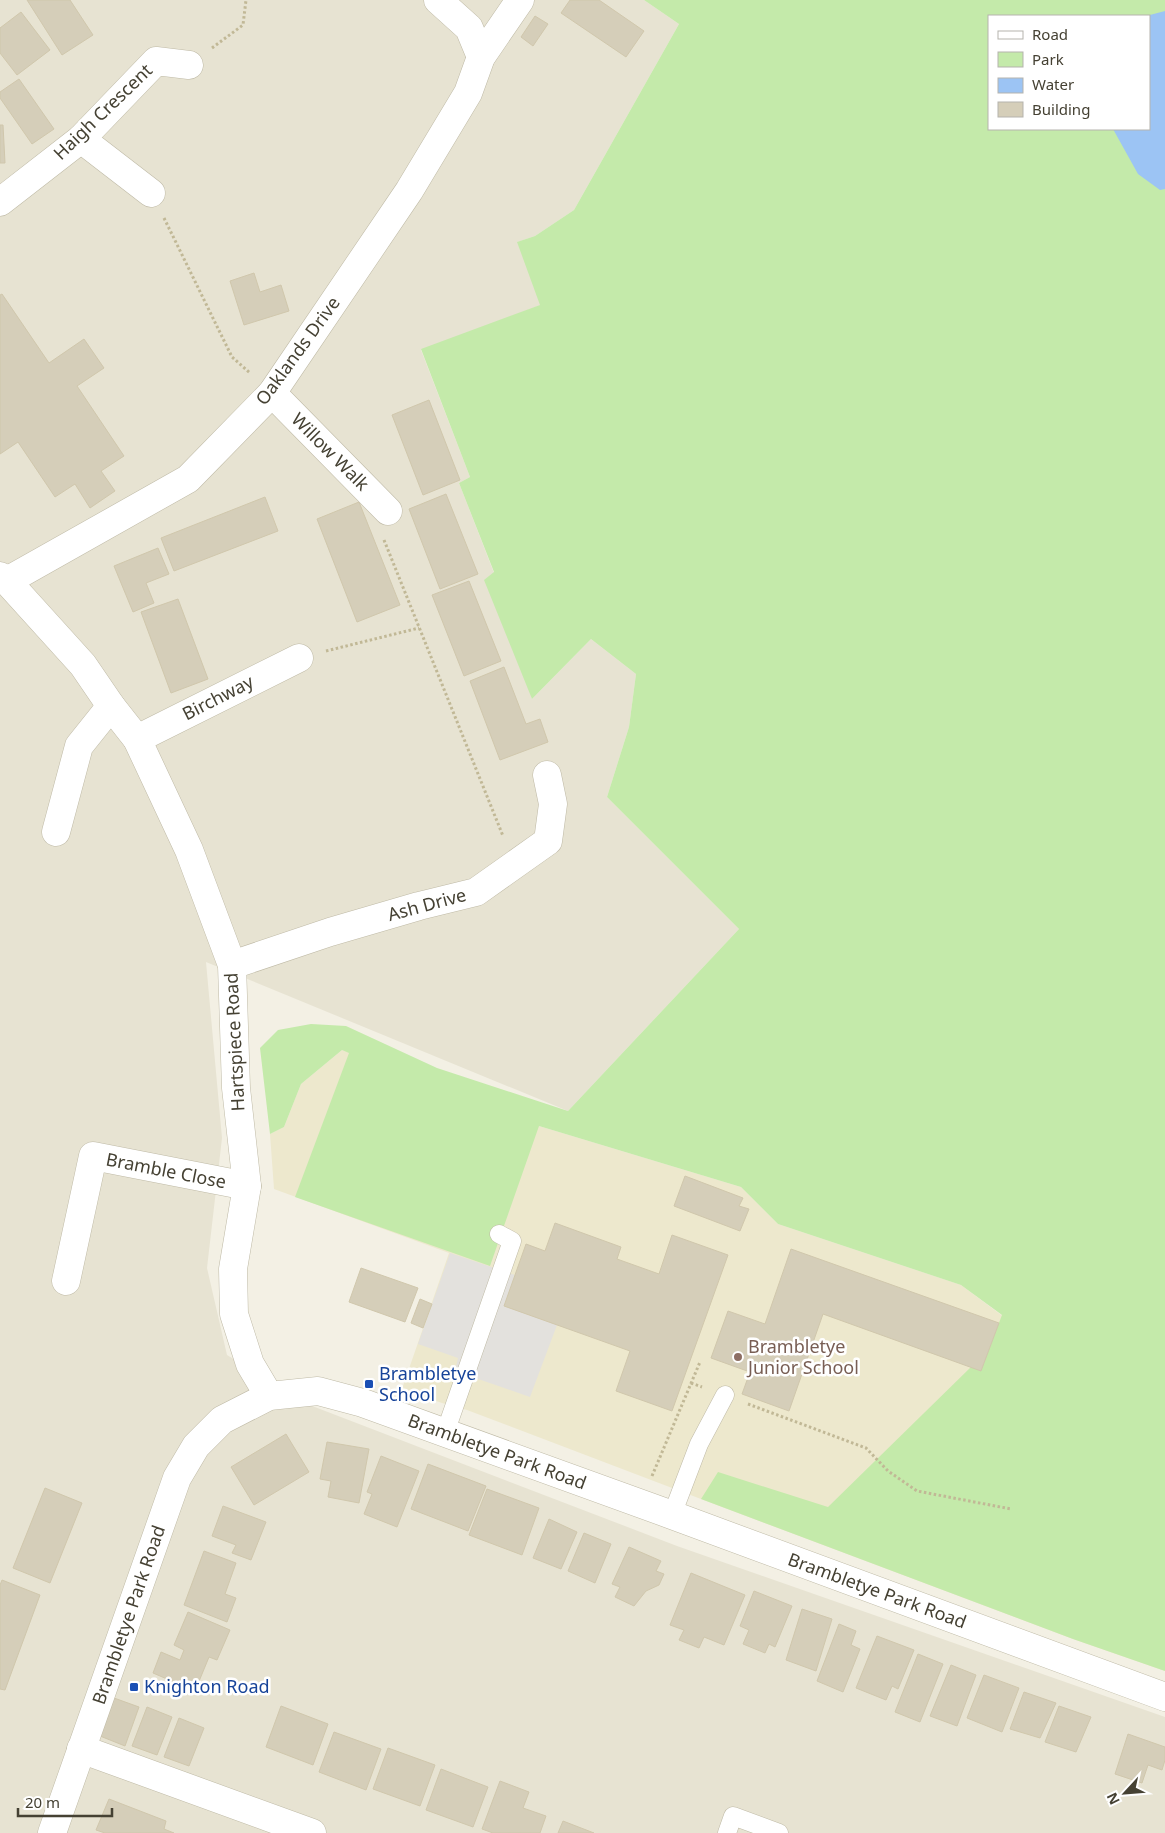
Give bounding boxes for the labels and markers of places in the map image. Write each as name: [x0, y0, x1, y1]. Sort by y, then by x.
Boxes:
place label: Brambletye Junior School: [746, 1334, 859, 1379]
marker: Brambletye Junior School: [732, 1351, 744, 1363]
place label: Brambletye School: [379, 1361, 476, 1406]
marker: Brambletye School: [363, 1378, 375, 1390]
place label: Knighton Road: [144, 1674, 270, 1698]
marker: Knighton Road: [128, 1681, 140, 1693]

